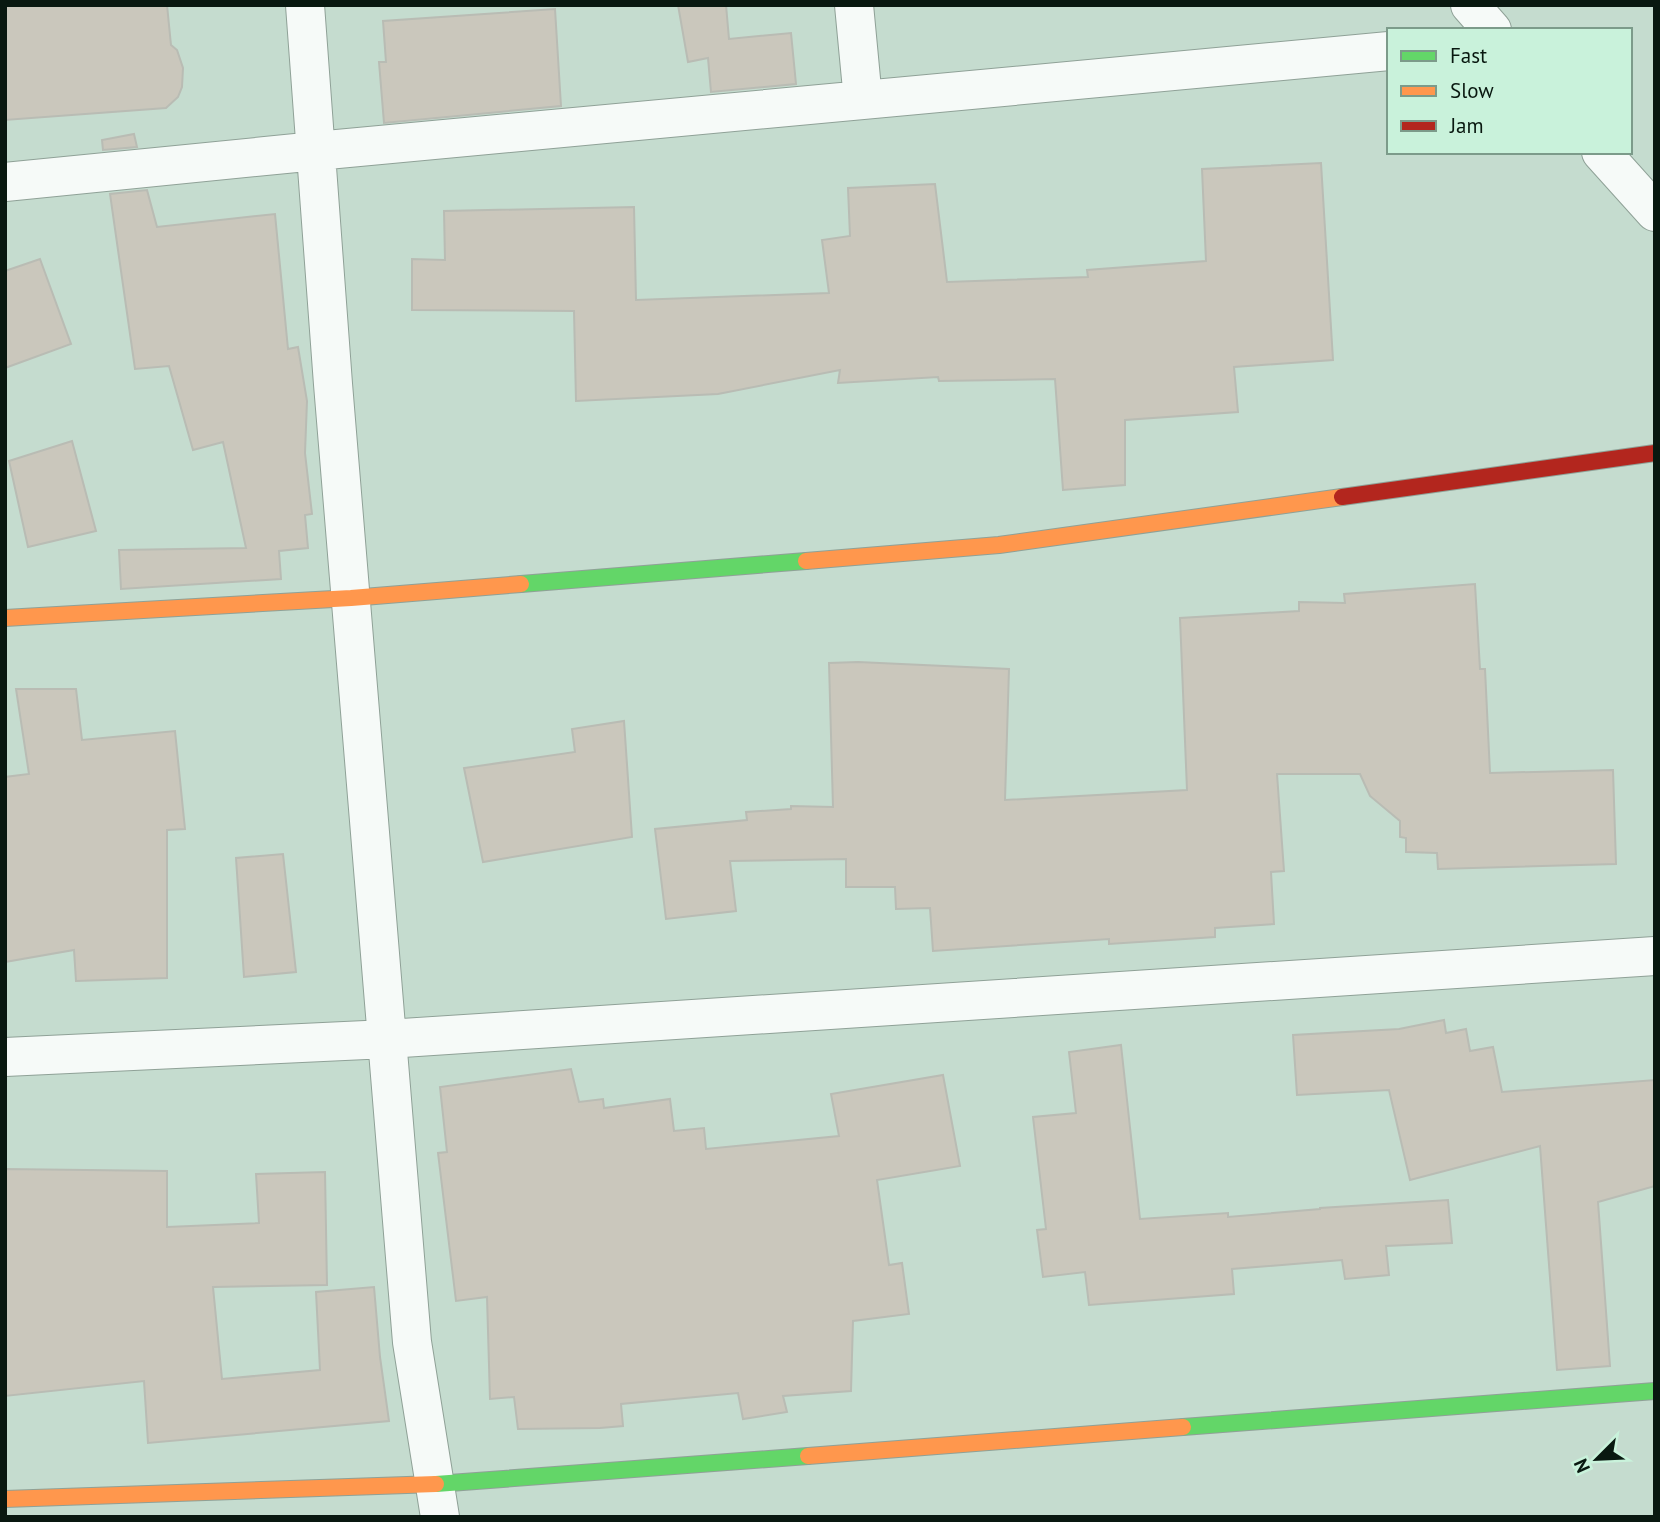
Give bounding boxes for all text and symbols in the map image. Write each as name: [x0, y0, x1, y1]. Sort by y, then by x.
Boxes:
legend: [1387, 28, 1632, 154]
text: Fast: [1450, 42, 1487, 69]
text: Slow: [1450, 77, 1494, 104]
text: Jam: [1449, 112, 1484, 139]
north arrow: [1562, 1424, 1632, 1494]
text: N: [1568, 1455, 1595, 1476]

